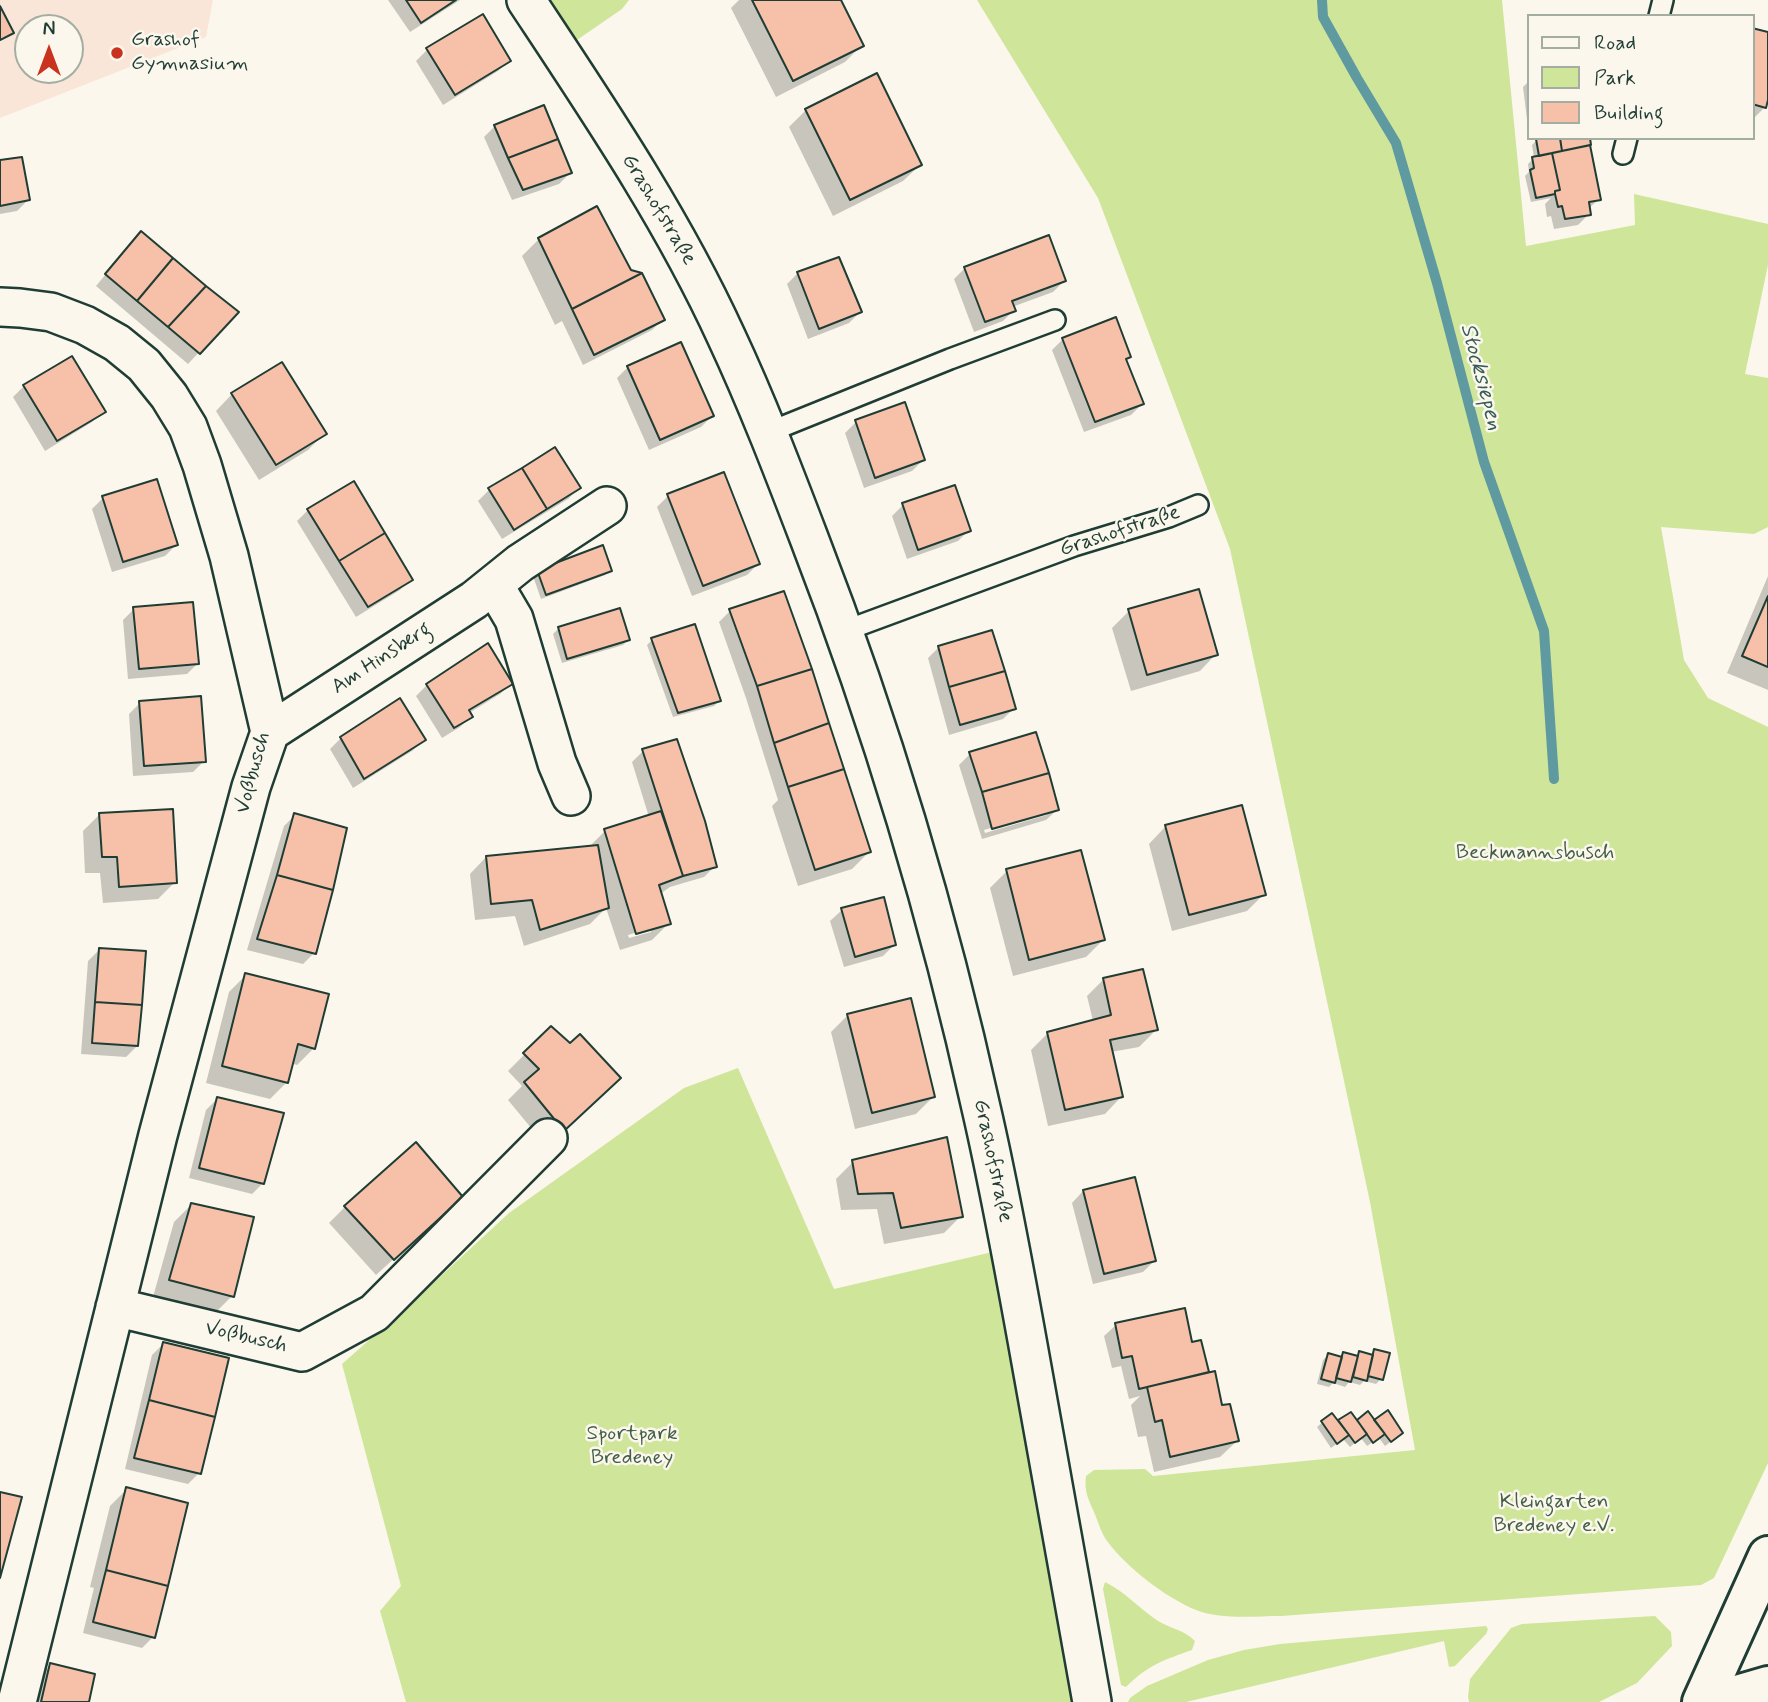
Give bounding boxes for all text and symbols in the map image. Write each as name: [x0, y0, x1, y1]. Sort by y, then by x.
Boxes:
north arrow: [14, 14, 84, 84]
legend: [1526, 14, 1754, 140]
text: N: [43, 17, 55, 42]
place label: Grashof Gymnasium: [131, 28, 249, 78]
text: Road: [1594, 29, 1636, 57]
marker: Grashof Gymnasium: [109, 45, 125, 61]
text: Park: [1594, 64, 1636, 92]
text: Building: [1594, 99, 1664, 127]
street label: Grashofstraße: [615, 150, 701, 270]
water label: Stocksiepen: [1452, 320, 1508, 434]
street label: Grashofstraße: [1057, 501, 1183, 563]
street label: Am Hinsberg: [327, 617, 437, 701]
street label: Voßbusch: [231, 729, 277, 817]
park label: Beckmannsbusch: [1456, 841, 1614, 867]
street label: Grashofstraße: [967, 1097, 1017, 1225]
street label: Voßbusch: [203, 1316, 289, 1360]
park label: Sportpark Bredeney: [587, 1422, 677, 1472]
park label: Kleingarten Bredeney e.V.: [1494, 1490, 1614, 1540]

